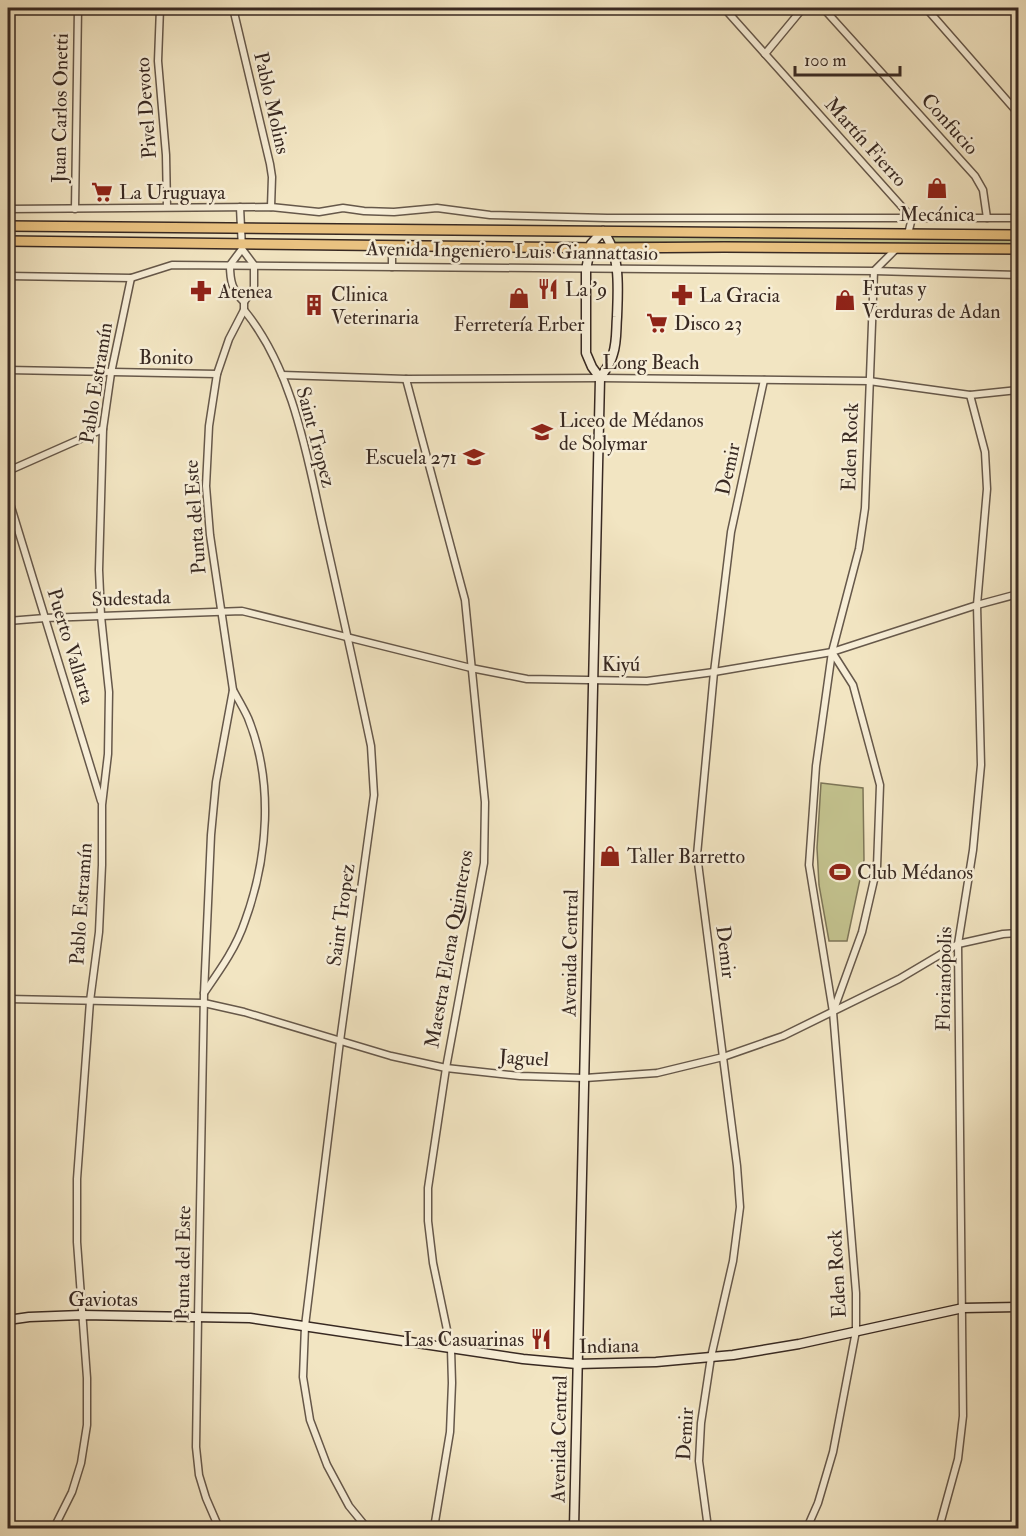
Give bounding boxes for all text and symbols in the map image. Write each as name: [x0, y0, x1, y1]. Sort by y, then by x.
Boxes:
street label: Juan Carlos Onetti: [46, 33, 74, 184]
scale bar: [795, 39, 900, 77]
street label: Pablo Molins: [248, 49, 296, 157]
text: 100 m: [804, 49, 847, 72]
street label: Pivel Devoto: [130, 56, 162, 160]
street label: Confucio: [916, 88, 984, 160]
street label: Martín Fierro: [819, 92, 913, 192]
shop icon: Mecánica: [925, 176, 949, 200]
supermarket icon: La Uruguaya: [90, 180, 114, 204]
place label: La Uruguaya: [119, 180, 226, 205]
place label: Mecánica: [899, 202, 976, 227]
street label: Avenida Ingeniero Luis Giannattasio: [365, 236, 658, 266]
place label: Frutas y Verduras de Adan: [862, 276, 1001, 324]
restaurant icon: La '9: [536, 277, 560, 301]
place label: La '9: [565, 277, 607, 302]
pharmacy icon: Atenea: [189, 279, 213, 303]
place label: Atenea: [217, 279, 273, 304]
place label: Clinica Veterinaria: [331, 282, 420, 330]
pharmacy icon: La Gracia: [670, 283, 694, 307]
place label: La Gracia: [699, 283, 781, 308]
shop icon: Ferretería Erber: [507, 286, 531, 310]
shop icon: Frutas y Verduras de Adan: [833, 288, 857, 312]
building icon: Clinica Veterinaria: [302, 293, 326, 317]
supermarket icon: Disco 23: [645, 311, 669, 335]
place label: Disco 23: [674, 311, 742, 336]
place label: Ferretería Erber: [453, 312, 585, 337]
street label: Pablo Estramín: [74, 321, 118, 445]
street label: Bonito: [139, 345, 193, 370]
street label: Long Beach: [603, 350, 700, 375]
street label: Saint Tropez: [290, 384, 342, 491]
street label: Eden Rock: [836, 402, 864, 492]
place label: Liceo de Médanos de Solymar: [559, 408, 704, 456]
school or university icon: Liceo de Médanos de Solymar: [530, 420, 554, 444]
street label: Demir: [710, 440, 746, 497]
place label: Escuela 271: [365, 445, 457, 470]
school or university icon: Escuela 271: [462, 445, 486, 469]
street label: Punta del Este: [179, 459, 211, 575]
street label: Sudestada: [91, 584, 172, 612]
street label: Puerto Vallarta: [42, 585, 101, 708]
street label: Kiyú: [602, 652, 640, 677]
street label: Pablo Estramín: [64, 842, 98, 966]
shop icon: Taller Barretto: [598, 844, 622, 868]
place label: Taller Barretto: [627, 844, 745, 869]
street label: Maestra Elena Quinteros: [419, 848, 479, 1050]
sports icon: Club Médanos: [828, 860, 852, 884]
place label: Club Médanos: [857, 860, 973, 885]
street label: Saint Tropez: [321, 862, 362, 968]
street label: Avenida Central: [556, 889, 584, 1018]
street label: Demir: [710, 924, 742, 980]
street label: Florianópolis: [931, 926, 958, 1032]
street label: Jaguel: [497, 1044, 550, 1072]
street label: Punta del Este: [170, 1205, 196, 1321]
street label: Eden Rock: [822, 1229, 852, 1319]
street label: Gaviotas: [68, 1287, 138, 1312]
place label: Las Casuarinas: [404, 1327, 524, 1352]
restaurant icon: Las Casuarinas: [529, 1327, 553, 1351]
street label: Indiana: [579, 1333, 640, 1359]
street label: Avenida Central: [545, 1375, 573, 1504]
street label: Demir: [671, 1406, 699, 1461]

